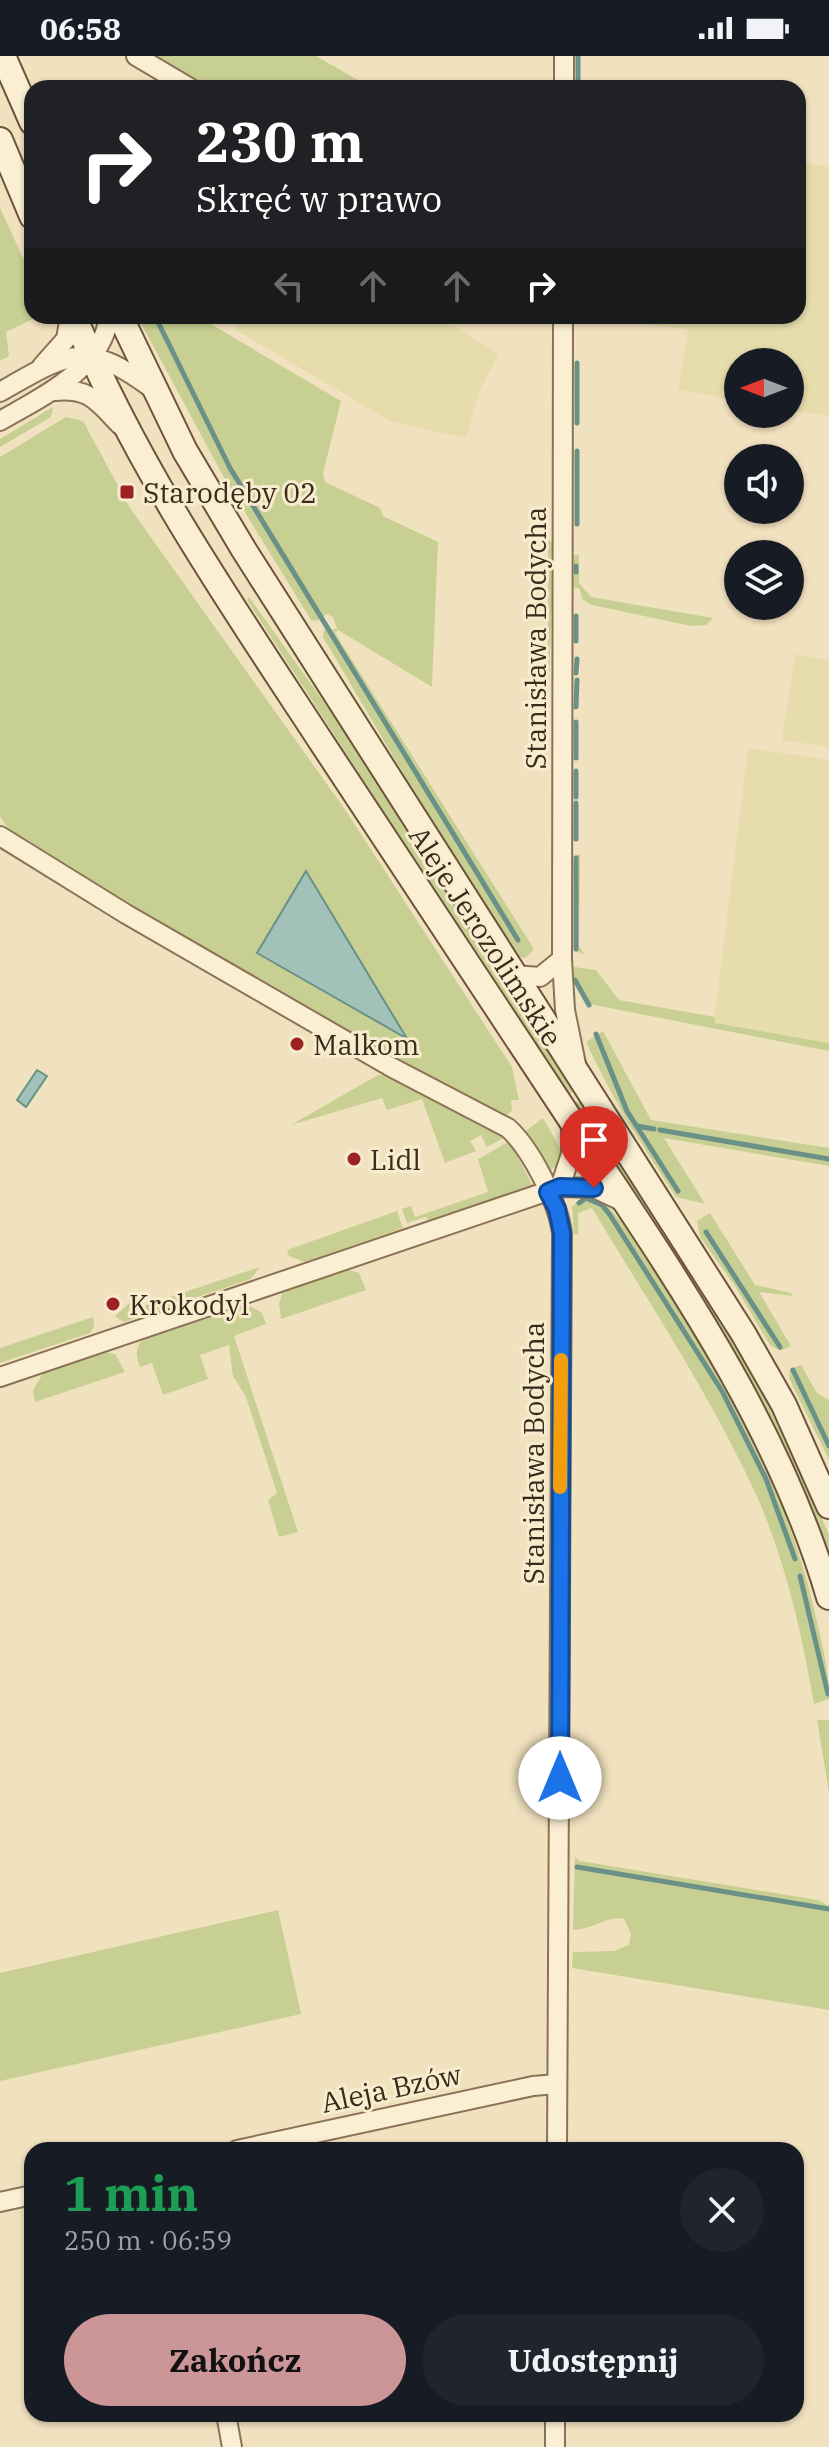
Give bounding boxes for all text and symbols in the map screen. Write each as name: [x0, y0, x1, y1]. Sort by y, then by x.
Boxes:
text: 06:58: [40, 9, 121, 48]
text: 230 m: [196, 105, 364, 177]
icon: right: [64, 112, 168, 216]
text: Skręć w prawo: [196, 175, 442, 222]
icon: left: [267, 264, 311, 308]
icon: ahead: [351, 264, 395, 308]
icon: ahead: [435, 264, 479, 308]
icon: right: [519, 264, 563, 308]
north arrow: [724, 348, 804, 428]
map controls: [724, 348, 804, 620]
button: sound: [724, 444, 804, 524]
place label: Starodęby 02: [143, 474, 317, 511]
marker: Starodęby 02: [118, 483, 136, 501]
street label: Stanisława Bodycha: [517, 507, 554, 769]
button: layers: [724, 540, 804, 620]
street label: Aleje Jerozolimskie: [401, 819, 571, 1053]
place label: Malkom: [313, 1026, 420, 1063]
marker: Malkom: [288, 1035, 306, 1053]
pin: [560, 1106, 628, 1188]
icon: arrive: [572, 1118, 616, 1162]
place label: Lidl: [370, 1141, 421, 1178]
marker: Lidl: [345, 1150, 363, 1168]
place label: Krokodyl: [129, 1286, 249, 1323]
marker: Krokodyl: [104, 1295, 122, 1313]
street label: Stanisława Bodycha: [515, 1322, 552, 1584]
position arrow: [518, 1736, 602, 1820]
street label: Aleja Bzów: [318, 2055, 465, 2121]
text: 1 min: [64, 2162, 198, 2224]
button: close: [680, 2168, 764, 2252]
text: 250 m · 06:59: [64, 2223, 232, 2257]
button: Zakończ: [64, 2314, 406, 2406]
button: Udostępnij: [422, 2314, 764, 2406]

